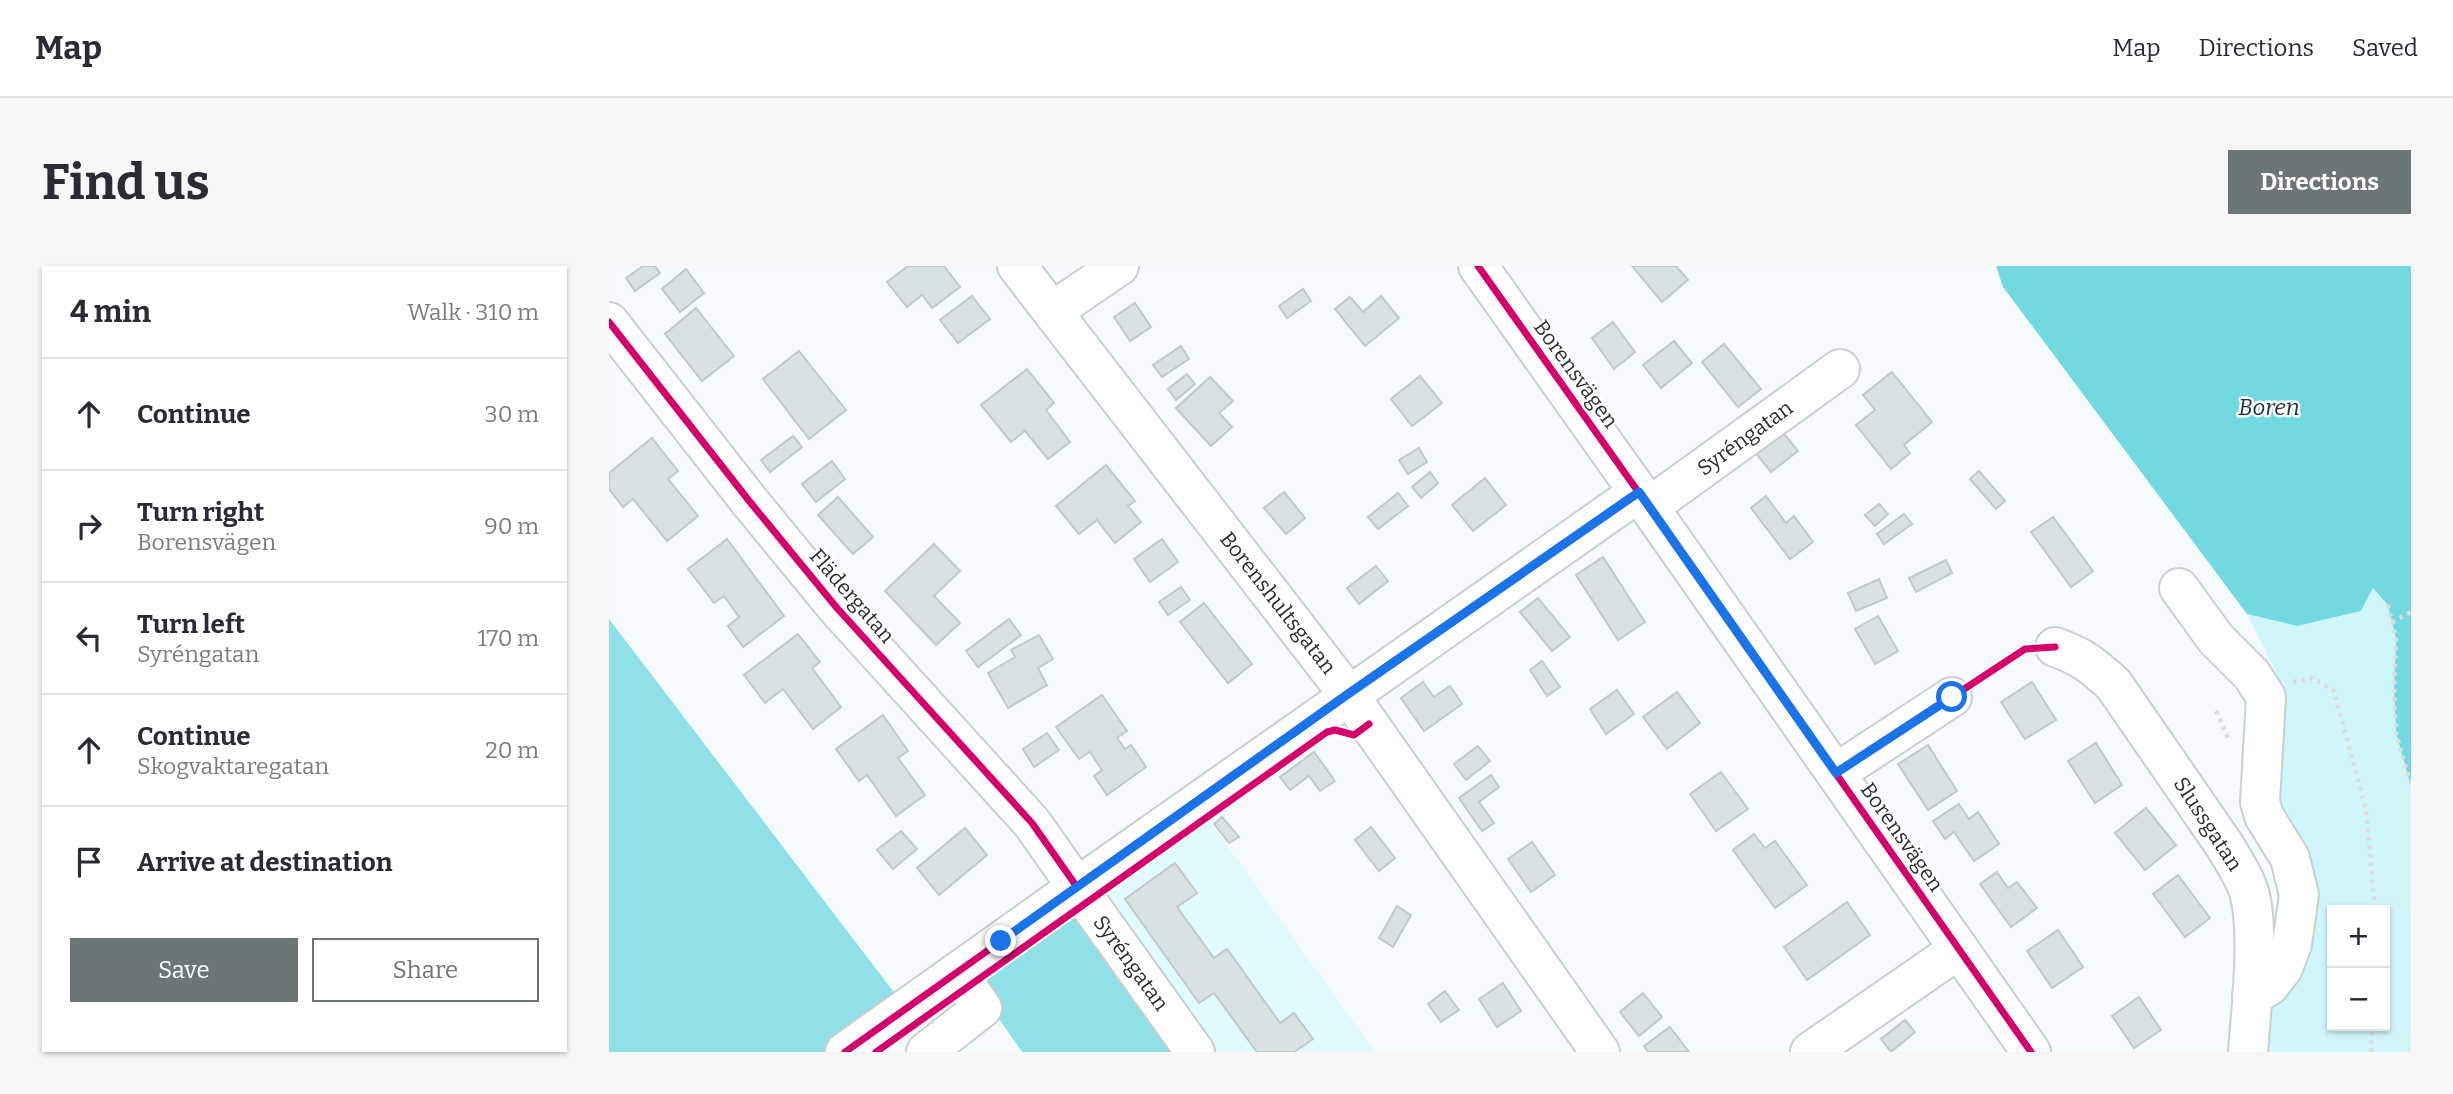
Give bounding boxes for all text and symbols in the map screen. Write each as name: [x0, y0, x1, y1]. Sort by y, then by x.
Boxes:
text: Map: [35, 28, 102, 68]
text: Map: [2112, 34, 2161, 62]
text: Directions: [2199, 34, 2314, 62]
text: Saved: [2352, 34, 2418, 62]
button: Directions: [2228, 150, 2411, 214]
text: Find us: [42, 153, 210, 212]
text: 4 min: [70, 294, 151, 330]
text: Walk · 310 m: [407, 298, 539, 326]
street label: Borensvägen: [1528, 315, 1624, 433]
water label: Boren: [2238, 393, 2300, 421]
icon: ahead: [70, 395, 108, 433]
street label: Syréngatan: [1692, 395, 1798, 481]
text: Continue: [137, 399, 251, 430]
text: 30 m: [485, 400, 539, 428]
text: Turn right: [137, 497, 264, 528]
icon: right: [70, 507, 108, 545]
text: 90 m: [484, 512, 539, 540]
street label: Borenshultsgatan: [1214, 527, 1342, 679]
text: Borensvägen: [137, 528, 276, 556]
street label: Flädergatan: [804, 543, 900, 649]
text: Turn left: [137, 609, 245, 640]
icon: left: [70, 619, 108, 657]
text: 170 m: [477, 624, 539, 652]
text: Syréngatan: [137, 640, 259, 668]
route start: [1936, 681, 1967, 712]
text: Continue: [137, 721, 251, 752]
icon: ahead: [70, 731, 108, 769]
text: 20 m: [485, 736, 539, 764]
text: Skogvaktaregatan: [137, 752, 329, 780]
street label: Slussgatan: [2168, 772, 2248, 876]
street label: Borensvägen: [1855, 778, 1949, 896]
icon: arrive: [70, 843, 108, 881]
text: Arrive at destination: [137, 847, 392, 878]
map controls: [2327, 905, 2390, 1031]
button: +: [2327, 905, 2390, 968]
street label: Syréngatan: [1088, 910, 1174, 1016]
route end: [985, 925, 1016, 956]
button: Save: [70, 938, 298, 1002]
button: Share: [312, 938, 539, 1002]
button: −: [2327, 968, 2390, 1031]

